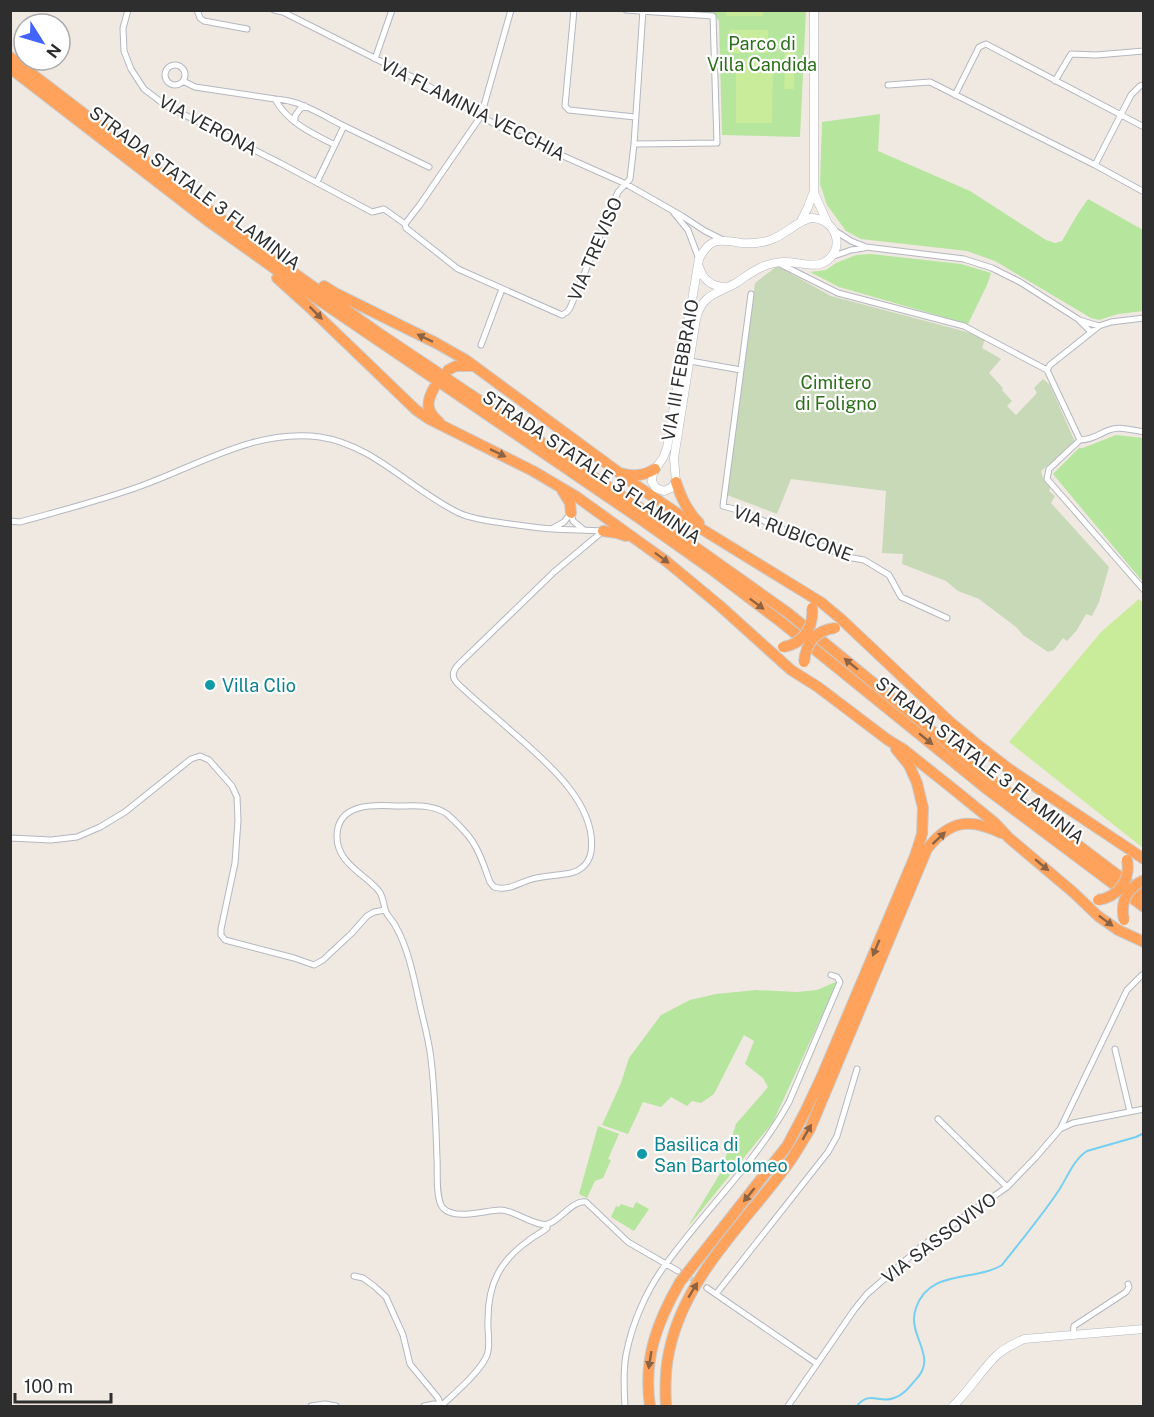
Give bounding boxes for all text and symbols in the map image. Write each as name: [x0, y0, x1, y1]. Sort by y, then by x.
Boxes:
north arrow: [12, 12, 72, 72]
park label: Parco di Villa Candida: [707, 33, 817, 75]
text: N: [42, 40, 65, 61]
street label: VIA FLAMINIA VECCHIA: [377, 53, 569, 165]
street label: VIA VERONA: [155, 90, 261, 160]
street label: STRADA STATALE 3 FLAMINIA: [85, 102, 305, 274]
street label: VIA TREVISO: [564, 194, 626, 304]
street label: VIA III FEBBRAIO: [657, 297, 703, 443]
one-way arrow: [308, 306, 322, 320]
one-way arrow: [417, 333, 434, 342]
park label: Cimitero di Foligno: [795, 372, 877, 414]
street label: STRADA STATALE 3 FLAMINIA: [479, 386, 705, 548]
one-way arrow: [489, 449, 506, 458]
street label: VIA RUBICONE: [730, 501, 856, 565]
one-way arrow: [654, 552, 669, 564]
one-way arrow: [750, 598, 765, 610]
one-way arrow: [843, 658, 858, 670]
street label: STRADA STATALE 3 FLAMINIA: [872, 672, 1089, 848]
place label: Villa Clio: [222, 675, 296, 696]
marker: Villa Clio: [203, 678, 217, 692]
one-way arrow: [918, 733, 934, 746]
one-way arrow: [931, 831, 946, 845]
one-way arrow: [1034, 859, 1050, 872]
one-way arrow: [1097, 915, 1113, 927]
one-way arrow: [871, 940, 880, 957]
one-way arrow: [802, 1124, 812, 1141]
place label: Basilica di San Bartolomeo: [654, 1134, 788, 1176]
marker: Basilica di San Bartolomeo: [635, 1147, 649, 1161]
one-way arrow: [743, 1187, 756, 1203]
street label: VIA SASSOVIVO: [878, 1188, 1000, 1288]
one-way arrow: [688, 1282, 699, 1298]
one-way arrow: [646, 1351, 655, 1370]
scale bar: [15, 1366, 111, 1404]
text: 100 m: [24, 1376, 73, 1397]

